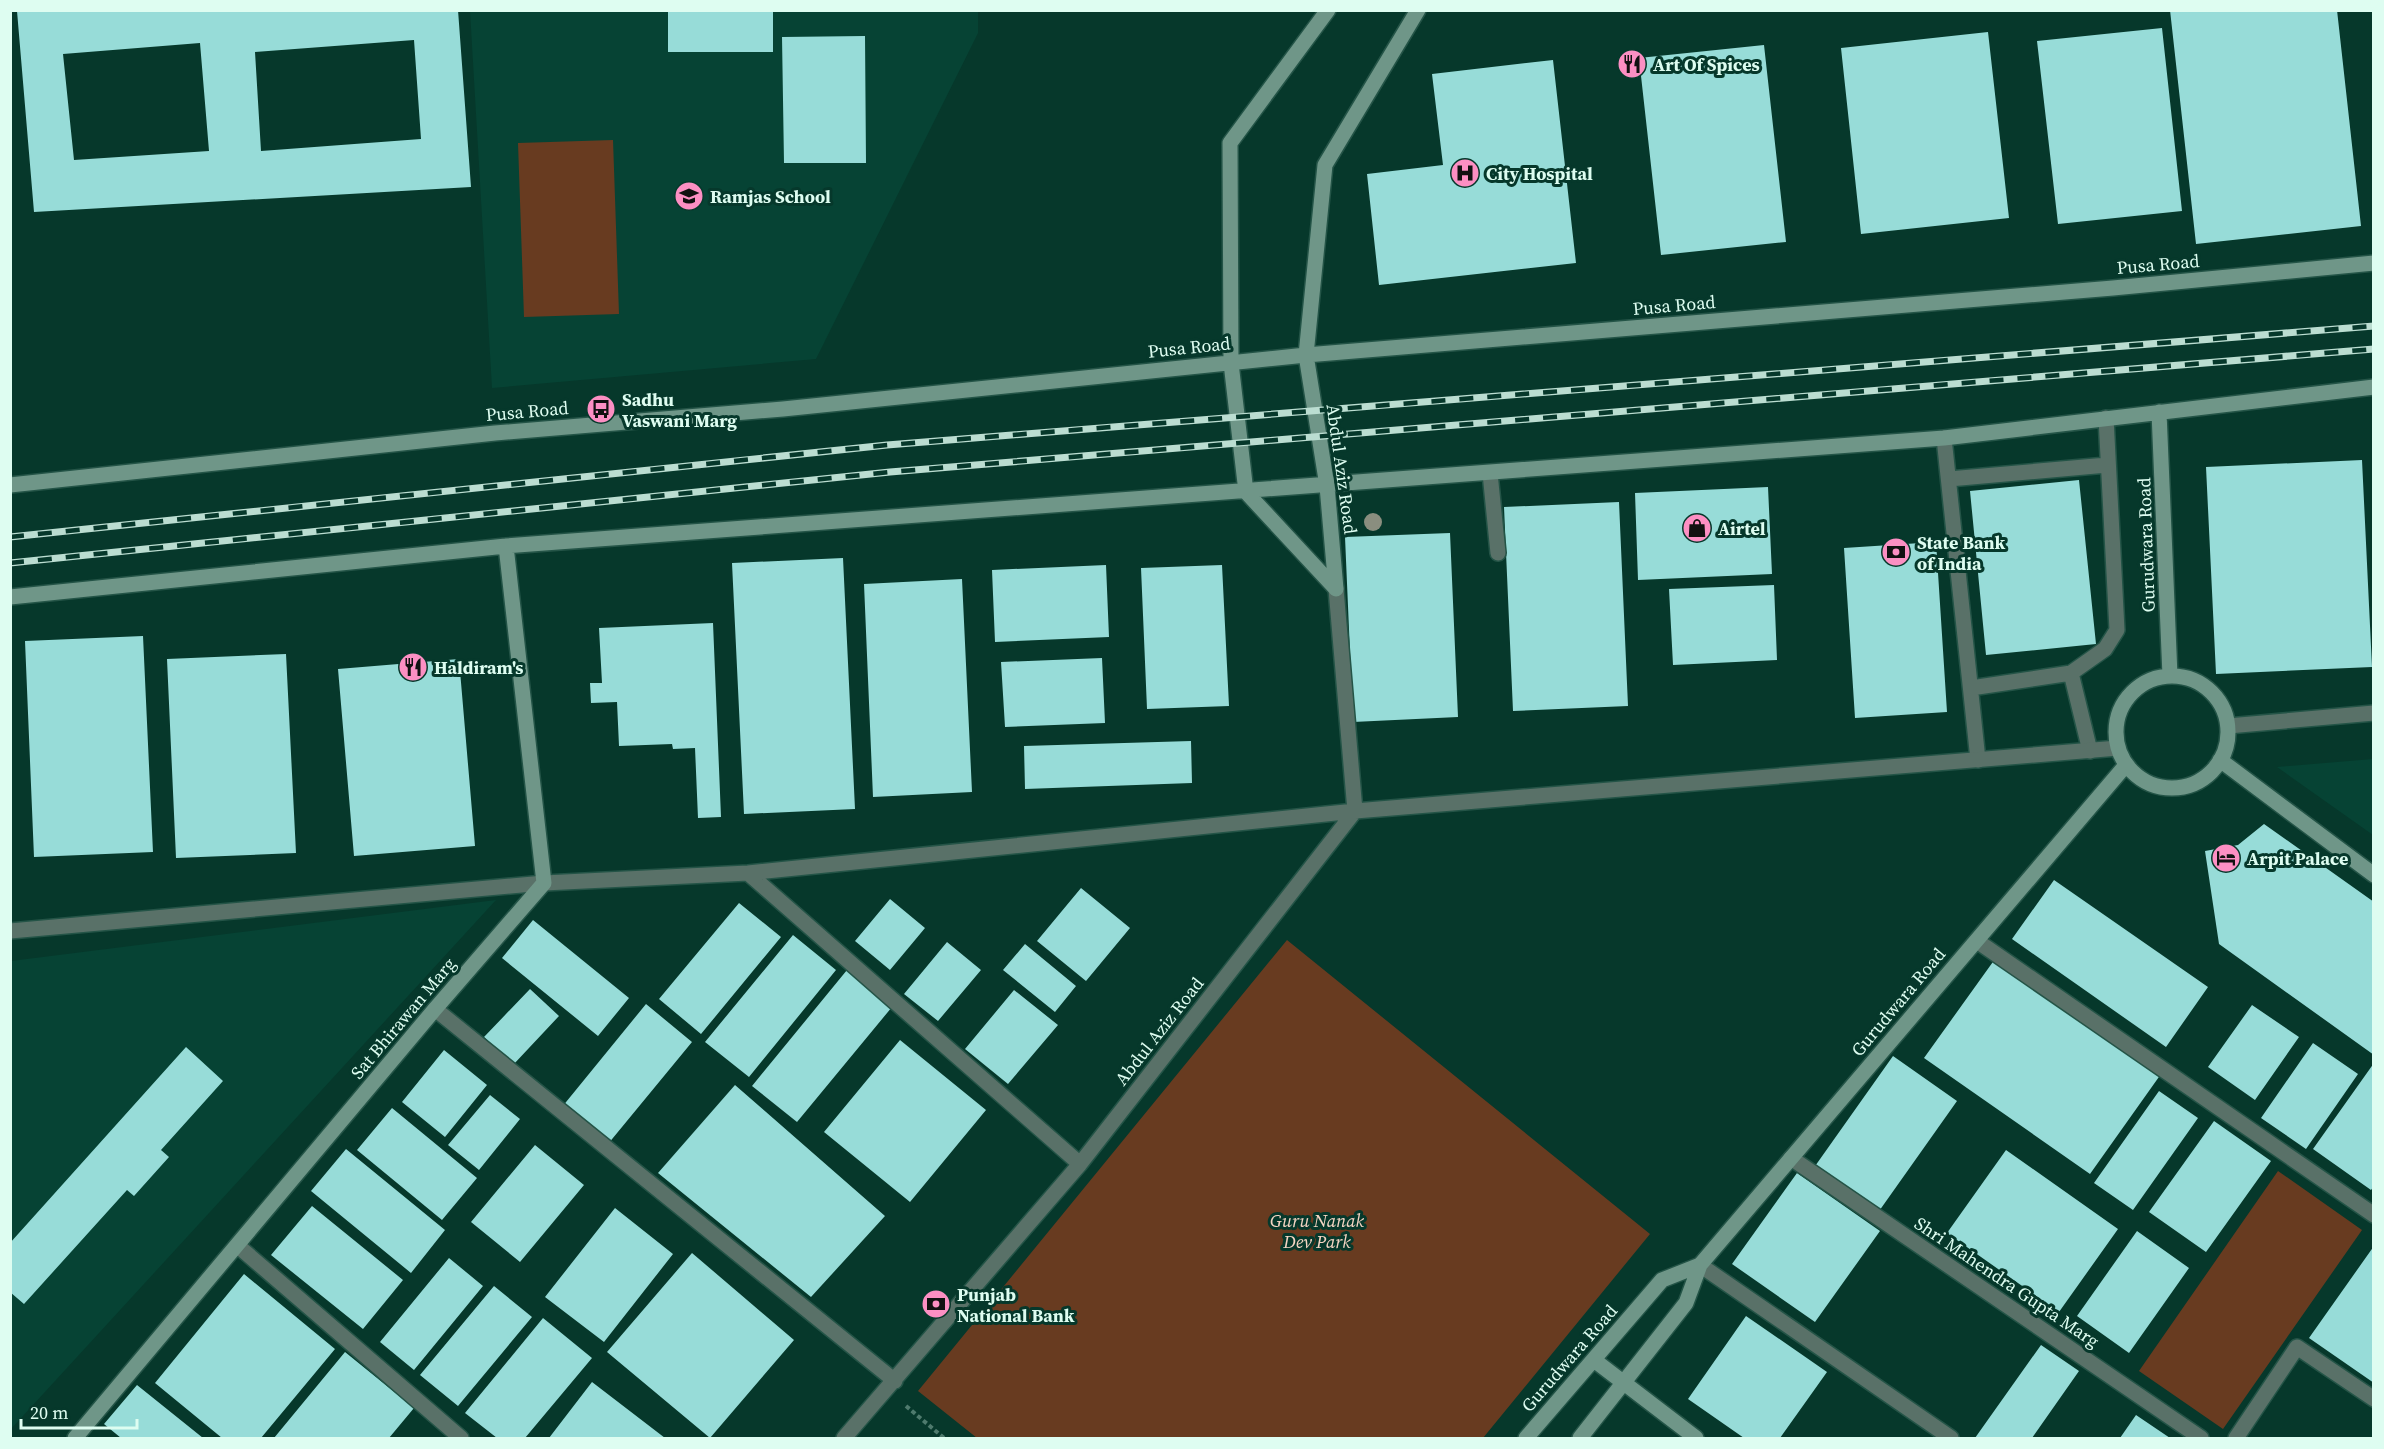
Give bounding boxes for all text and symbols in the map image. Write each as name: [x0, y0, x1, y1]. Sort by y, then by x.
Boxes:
restaurant icon: Art Of Spices: [1616, 48, 1648, 80]
place label: Art Of Spices: [1653, 52, 1760, 77]
hospital icon: City Hospital: [1449, 157, 1481, 189]
place label: City Hospital: [1486, 161, 1593, 186]
school or university icon: Ramjas School: [673, 180, 705, 212]
place label: Ramjas School: [710, 184, 831, 209]
street label: Pusa Road: [2116, 248, 2200, 280]
street label: Pusa Road: [1632, 289, 1716, 321]
street label: Pusa Road: [1146, 330, 1232, 364]
place label: Sadhu Vaswani Marg: [622, 387, 737, 433]
bus stop icon: Sadhu Vaswani Marg: [585, 393, 617, 425]
street label: Pusa Road: [485, 395, 569, 427]
street label: Abdul Aziz Road: [1320, 402, 1364, 536]
street label: Gurudwara Road: [2131, 477, 2161, 613]
shop icon: Airtel: [1681, 512, 1713, 544]
place label: Airtel: [1718, 516, 1766, 541]
place label: State Bank of India: [1917, 530, 2006, 576]
bank icon: State Bank of India: [1880, 536, 1912, 568]
restaurant icon: Haldiram's: [397, 651, 429, 683]
place label: Haldiram's: [434, 655, 524, 680]
hotel icon: Arpit Palace: [2210, 842, 2242, 874]
place label: Arpit Palace: [2247, 846, 2349, 871]
street label: Gurudwara Road: [1845, 942, 1951, 1062]
street label: Sat Bhirawan Marg: [345, 952, 461, 1084]
street label: Abdul Aziz Road: [1109, 972, 1209, 1090]
park label: Guru Nanak Dev Park: [1270, 1208, 1365, 1254]
street label: Shri Mahendra Gupta Marg: [1910, 1211, 2104, 1353]
place label: Punjab National Bank: [957, 1282, 1075, 1328]
bank icon: Punjab National Bank: [920, 1288, 952, 1320]
street label: Gurudwara Road: [1515, 1299, 1623, 1417]
scale bar: [21, 1392, 136, 1430]
text: 20 m: [30, 1400, 68, 1425]

